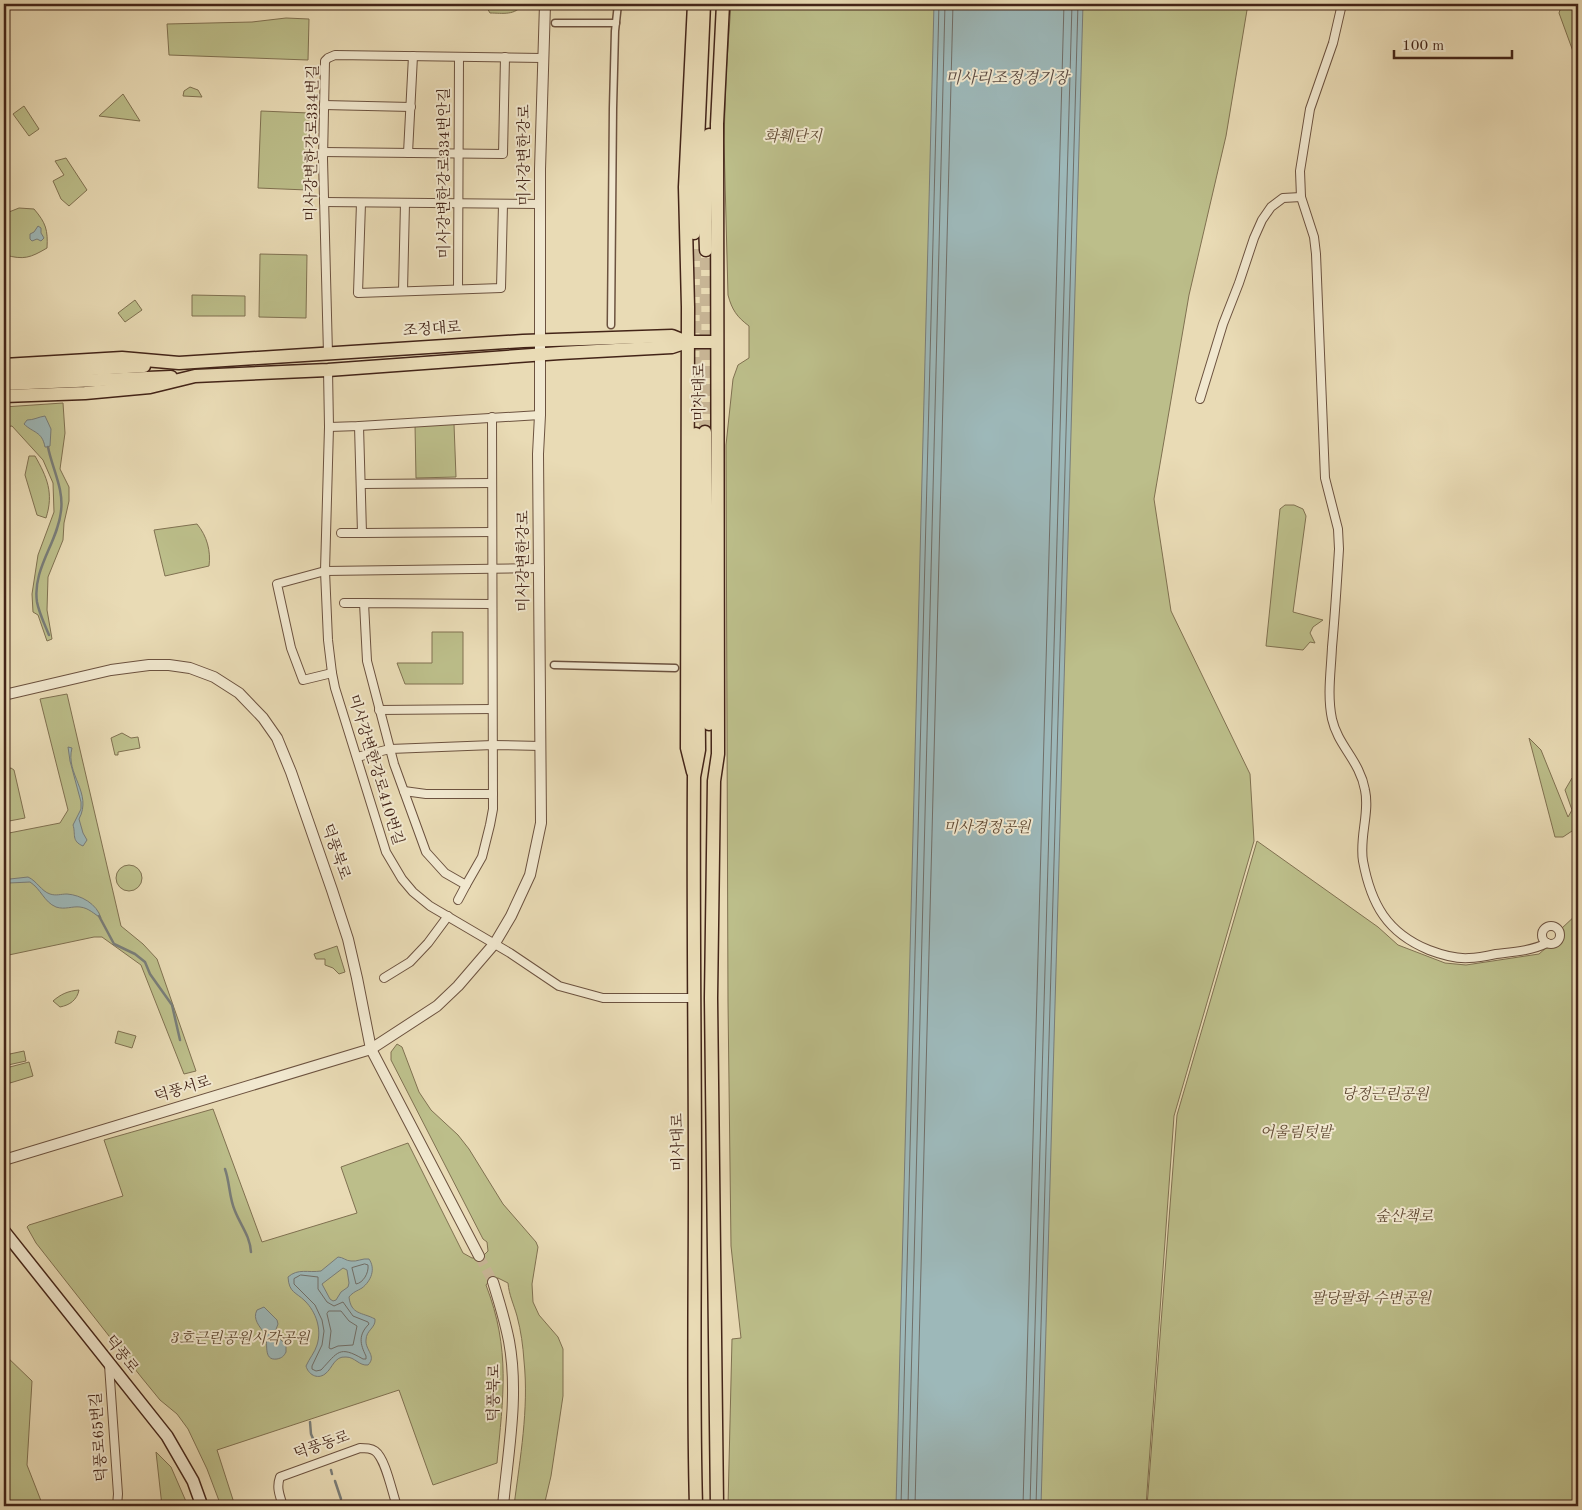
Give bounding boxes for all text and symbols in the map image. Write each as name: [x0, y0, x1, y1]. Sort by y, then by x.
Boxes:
scale bar: [1394, 28, 1512, 60]
text: 100 m: [1402, 39, 1444, 54]
street label: 미사강변한강로334번길: [302, 65, 322, 221]
water label: 미사리조정경기장: [945, 69, 1071, 87]
street label: 미사강변한강로334번안길: [436, 87, 453, 259]
street label: 미사강변한강로: [516, 104, 533, 206]
park label: 화훼단지: [764, 128, 823, 145]
street label: 조정대로: [402, 318, 462, 340]
street label: 미사대로: [691, 363, 708, 421]
street label: 미사강변한강로: [515, 510, 532, 612]
street label: 미사강변한강로410번길: [345, 692, 407, 847]
park label: 미사경정공원: [944, 819, 1032, 836]
street label: 덕풍북로: [318, 821, 355, 882]
street label: 덕풍서로: [153, 1072, 213, 1106]
park label: 당정근린공원: [1342, 1086, 1430, 1103]
street label: 미사대로: [669, 1112, 687, 1171]
park label: 어울림텃밭: [1260, 1124, 1335, 1141]
park label: 숲산책로: [1375, 1208, 1433, 1225]
park label: 팔당팔화 수변공원: [1311, 1290, 1433, 1307]
park label: 3호근린공원시각공원: [170, 1330, 311, 1347]
street label: 덕풍로: [102, 1332, 142, 1377]
street label: 덕풍북로: [484, 1363, 503, 1422]
street label: 덕풍로65번길: [87, 1392, 111, 1482]
street label: 덕풍동로: [292, 1427, 352, 1463]

